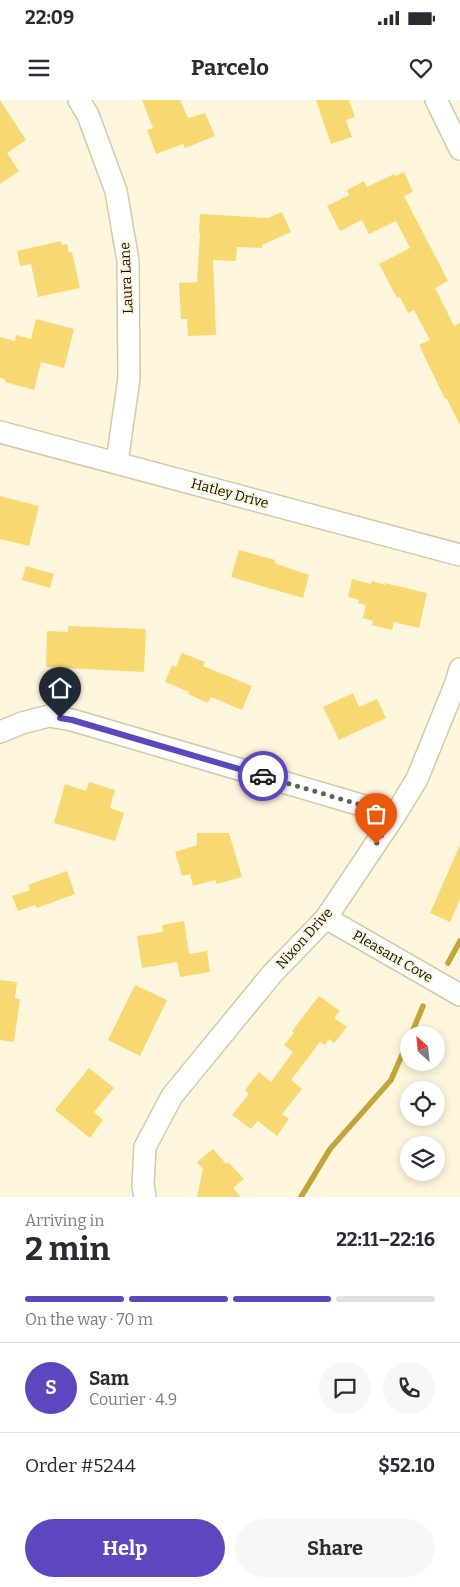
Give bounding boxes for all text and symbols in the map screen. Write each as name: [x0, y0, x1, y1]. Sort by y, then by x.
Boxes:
text: 22:09: [25, 6, 74, 29]
icon: menu: [25, 54, 53, 82]
text: Parcelo: [191, 54, 269, 81]
icon: heart: [407, 54, 435, 82]
street label: Laura Lane: [116, 242, 137, 314]
street label: Hatley Drive: [189, 475, 271, 512]
pin: [39, 667, 81, 718]
icon: home: [46, 674, 74, 702]
courier: [238, 751, 288, 801]
icon: car: [249, 762, 277, 790]
pin: [355, 793, 397, 844]
icon: bag: [362, 800, 390, 828]
street label: Nixon Drive: [272, 904, 336, 972]
street label: Pleasant Cove: [350, 927, 436, 986]
north arrow: [400, 1026, 445, 1071]
map controls: [400, 1026, 445, 1181]
button: locate: [400, 1081, 445, 1126]
button: layers: [400, 1136, 445, 1181]
text: Arriving in: [25, 1211, 104, 1230]
text: 22:11–22:16: [336, 1228, 435, 1251]
text: 2 min: [25, 1230, 110, 1268]
text: On the way · 70 m: [25, 1310, 153, 1329]
button: chat: [319, 1362, 371, 1414]
button: phone: [383, 1362, 435, 1414]
text: Sam: [89, 1367, 129, 1390]
text: S: [45, 1376, 57, 1399]
text: Courier · 4.9: [89, 1390, 177, 1409]
text: Order #5244: [25, 1454, 136, 1477]
text: $52.10: [378, 1454, 435, 1477]
button: Help: [25, 1519, 225, 1577]
button: Share: [235, 1519, 435, 1577]

